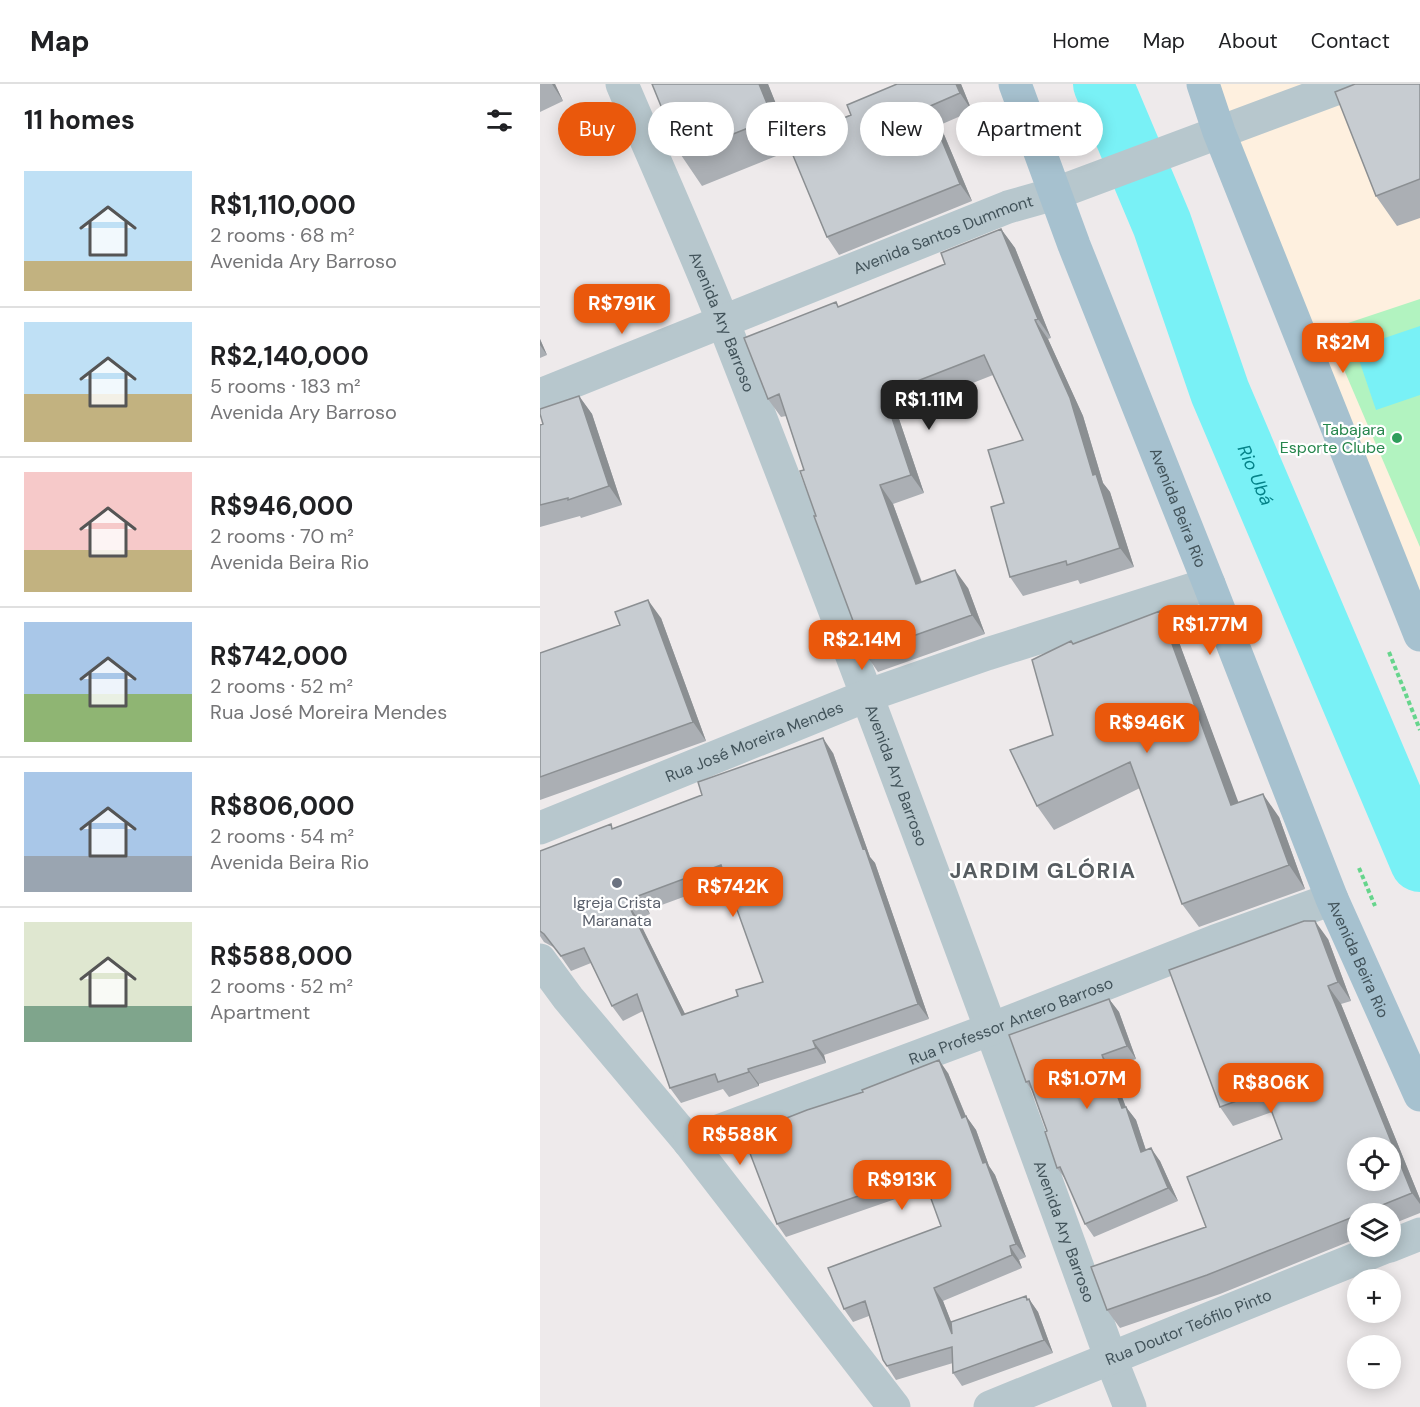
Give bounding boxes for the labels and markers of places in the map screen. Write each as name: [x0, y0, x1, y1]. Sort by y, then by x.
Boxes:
pin: R$791K: [573, 284, 671, 335]
pin: R$2M: [1307, 323, 1379, 374]
pin: R$1.11M: [874, 380, 984, 431]
place label: Tabajara Esporte Clube: [1280, 419, 1385, 458]
marker: Tabajara Esporte Clube: [1390, 431, 1404, 445]
pin: R$1.77M: [1155, 605, 1265, 656]
pin: R$2.14M: [807, 620, 917, 671]
pin: R$946K: [1098, 703, 1196, 754]
pin: R$742K: [684, 867, 782, 918]
marker: Igreja Crista Maranata: [610, 876, 624, 890]
place label: Igreja Crista Maranata: [573, 892, 661, 931]
pin: R$1.07M: [1032, 1059, 1142, 1110]
pin: R$806K: [1222, 1063, 1320, 1114]
pin: R$588K: [691, 1115, 789, 1166]
pin: R$913K: [853, 1160, 951, 1211]

